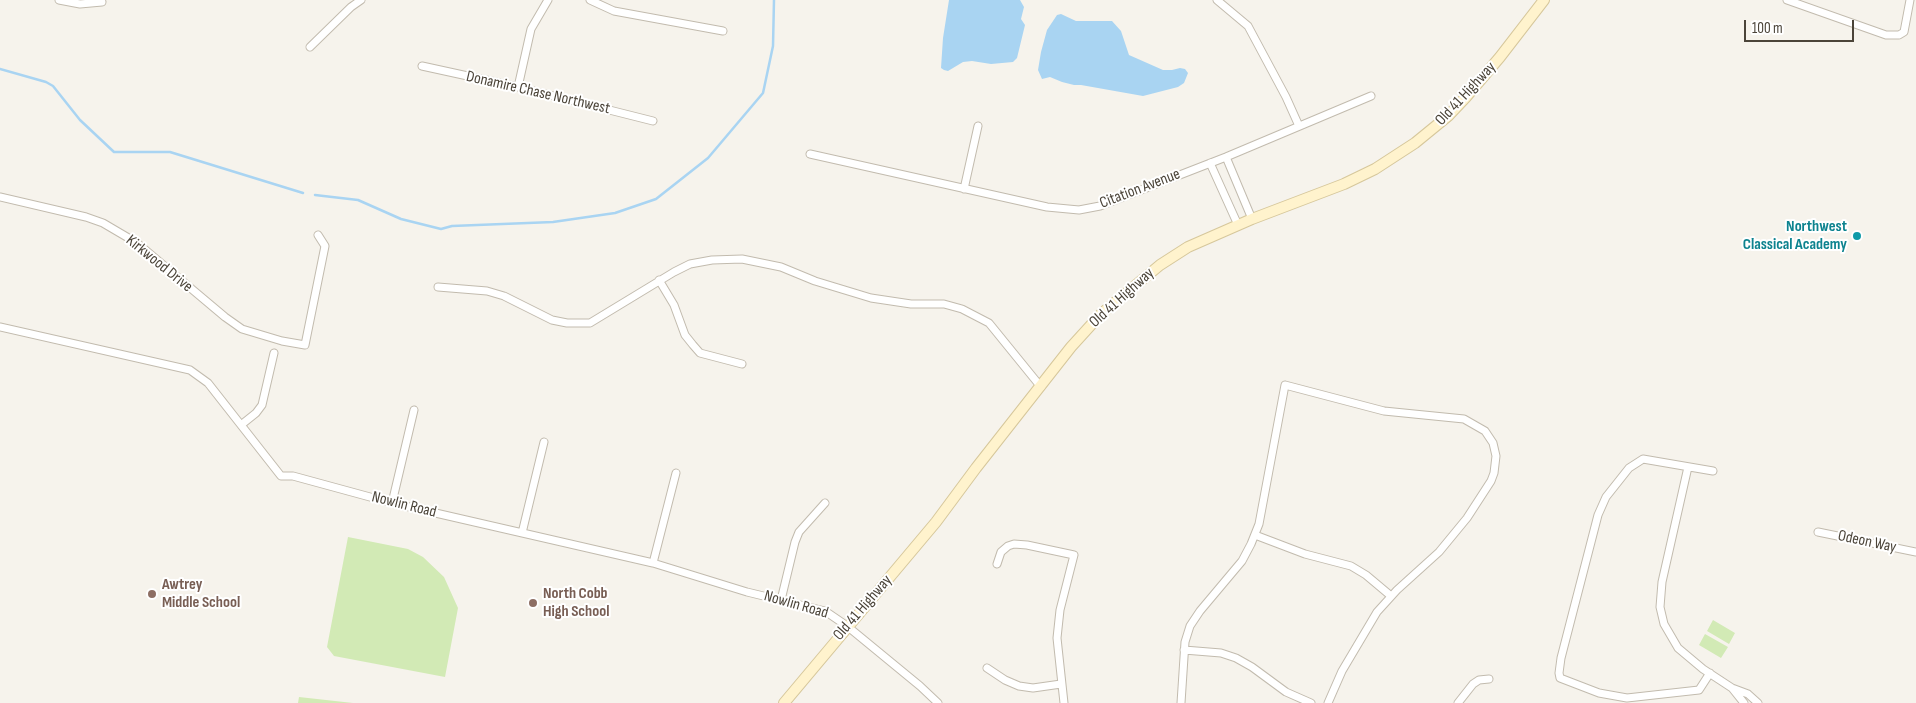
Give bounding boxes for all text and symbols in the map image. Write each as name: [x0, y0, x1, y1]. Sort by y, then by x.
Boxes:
scale bar: [1746, 10, 1856, 42]
text: 100 m: [1752, 19, 1783, 38]
street label: Old 41 Highway: [1432, 58, 1500, 130]
street label: Donamire Chase Northwest: [464, 67, 612, 119]
street label: Citation Avenue: [1097, 165, 1183, 213]
place label: Northwest Classical Academy: [1743, 217, 1847, 255]
marker: Northwest Classical Academy: [1851, 230, 1863, 242]
street label: Kirkwood Drive: [122, 231, 196, 297]
street label: Old 41 Highway: [1086, 264, 1158, 332]
street label: Nowlin Road: [370, 488, 438, 522]
street label: Odeon Way: [1836, 526, 1898, 558]
street label: Old 41 Highway: [829, 571, 897, 645]
place label: Awtrey Middle School: [162, 575, 240, 613]
place label: North Cobb High School: [543, 584, 609, 622]
street label: Nowlin Road: [762, 587, 830, 623]
marker: Awtrey Middle School: [146, 588, 158, 600]
marker: North Cobb High School: [527, 597, 539, 609]

